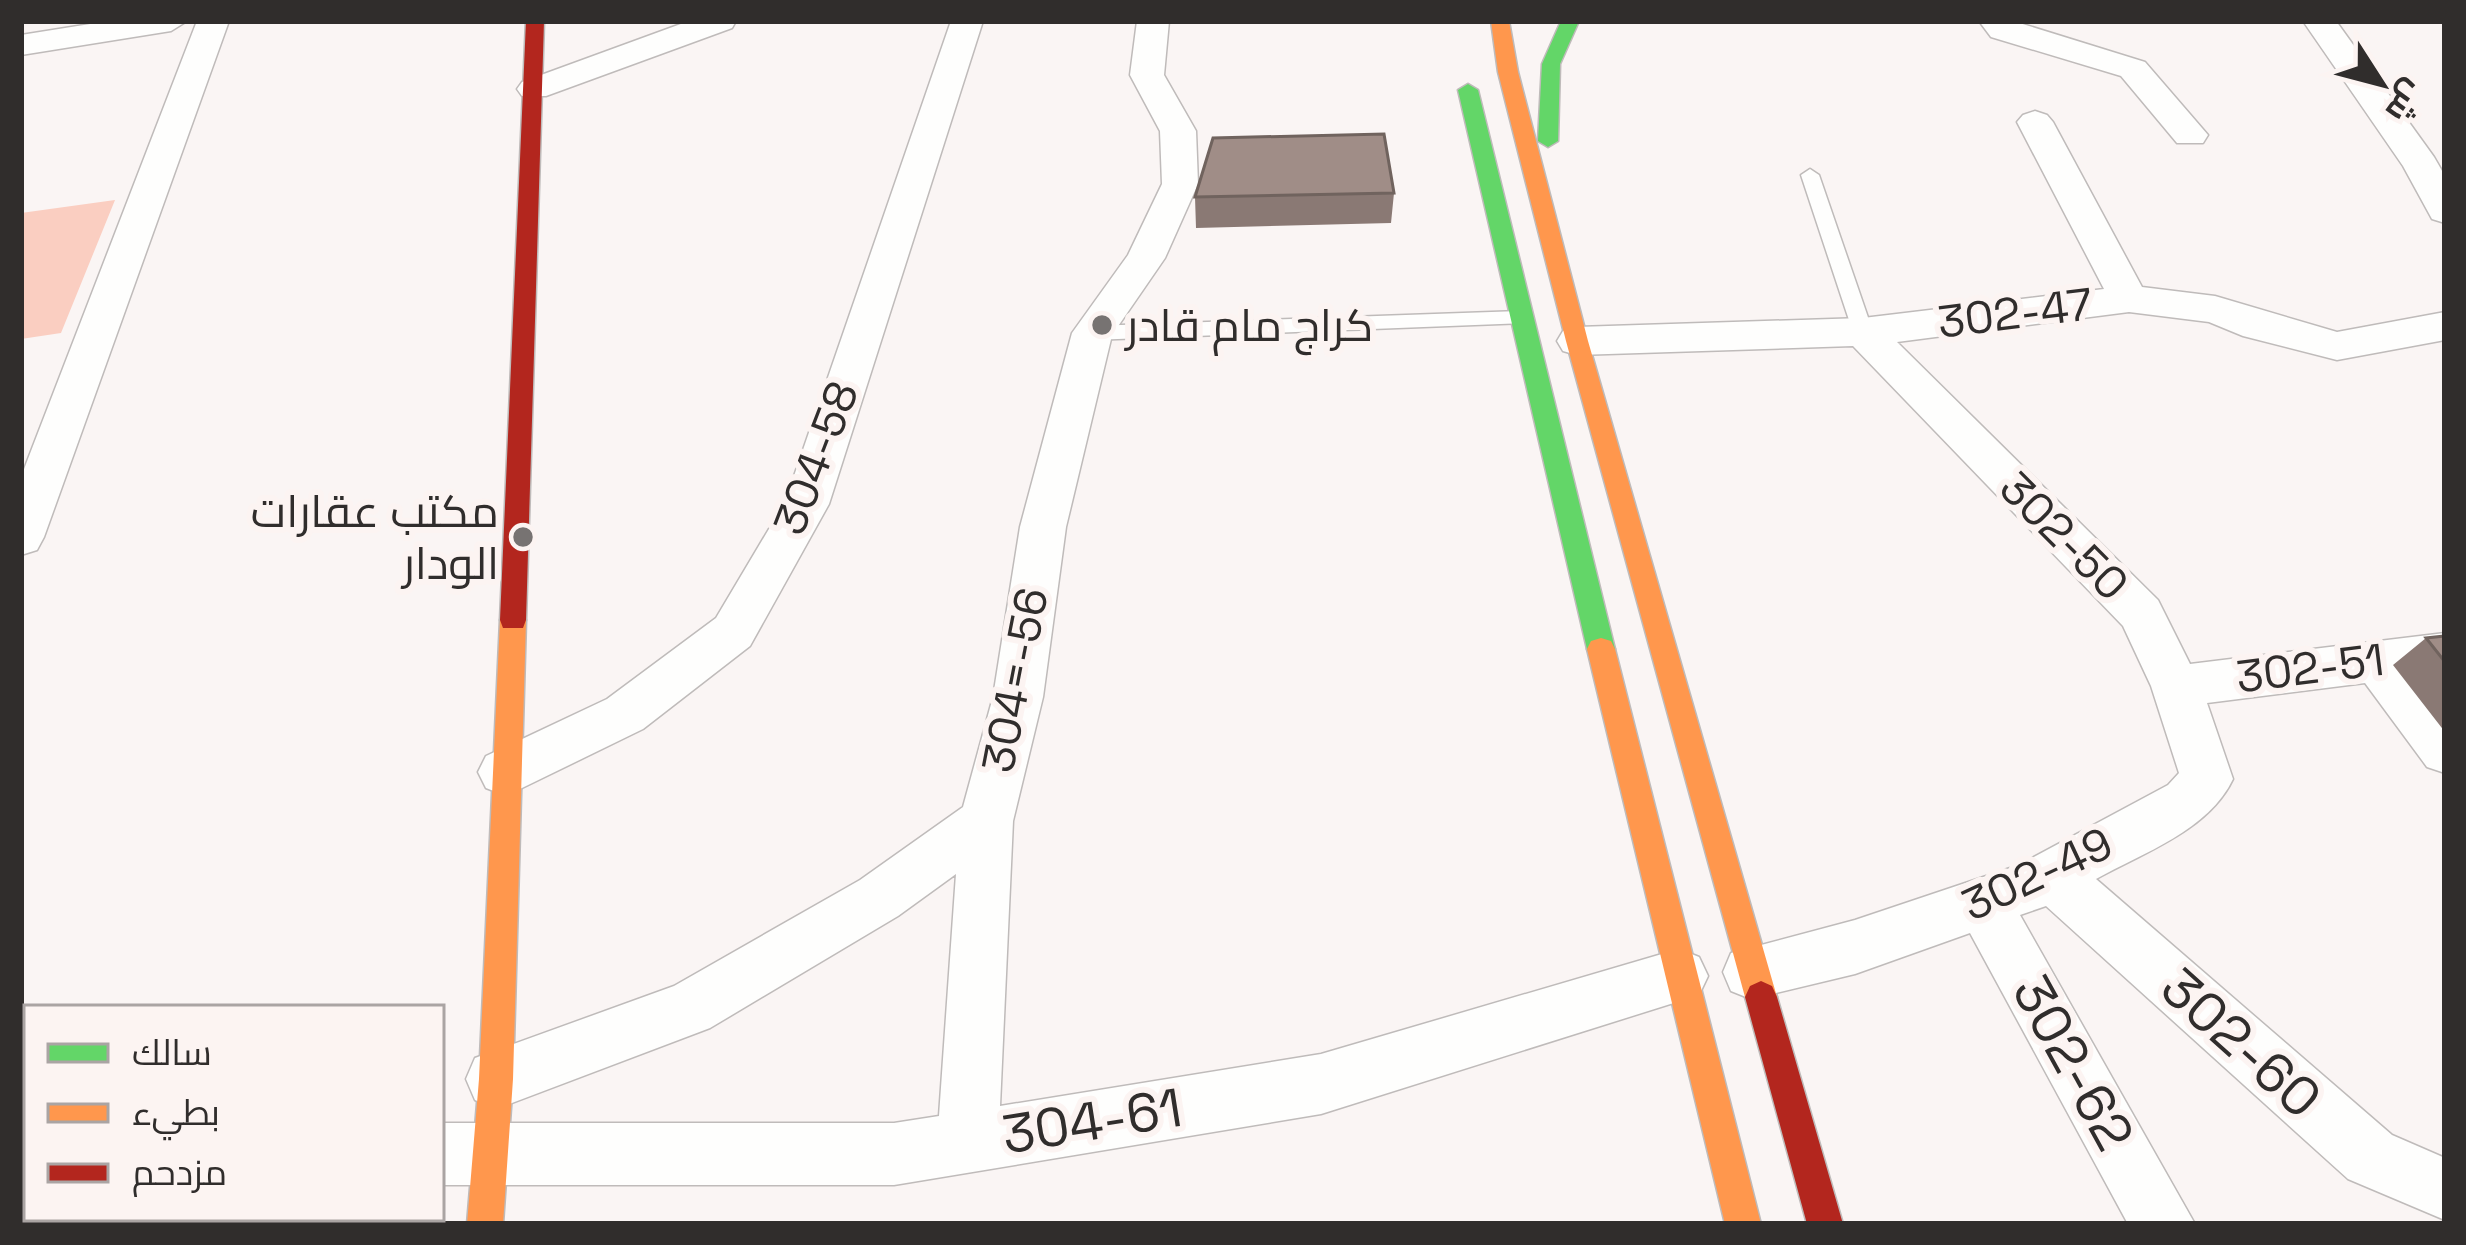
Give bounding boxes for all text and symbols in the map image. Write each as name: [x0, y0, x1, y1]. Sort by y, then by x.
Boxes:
north arrow: [2322, 24, 2442, 144]
text: ش: [2376, 72, 2435, 131]
street label: 302-47: [1934, 275, 2096, 351]
place label: کراج مام قادر: [1123, 297, 1373, 356]
marker: کراج مام قادر: [1089, 312, 1115, 338]
street label: 304-58: [761, 373, 871, 543]
street label: 302-50: [1988, 460, 2140, 612]
place label: مكتب عقارات الودار: [251, 483, 499, 592]
marker: مكتب عقارات الودار: [510, 524, 536, 550]
street label: 304=-56: [969, 583, 1061, 777]
street label: 302-51: [2233, 631, 2387, 705]
street label: 302-49: [1953, 815, 2121, 933]
street label: 302-60: [2147, 953, 2335, 1133]
street label: 302-62: [1997, 963, 2149, 1163]
legend: [24, 1005, 444, 1221]
text: سالك: [132, 1030, 212, 1076]
street label: 304-61: [997, 1073, 1187, 1169]
text: بطيء: [132, 1090, 220, 1141]
text: مزدحم: [132, 1150, 227, 1197]

